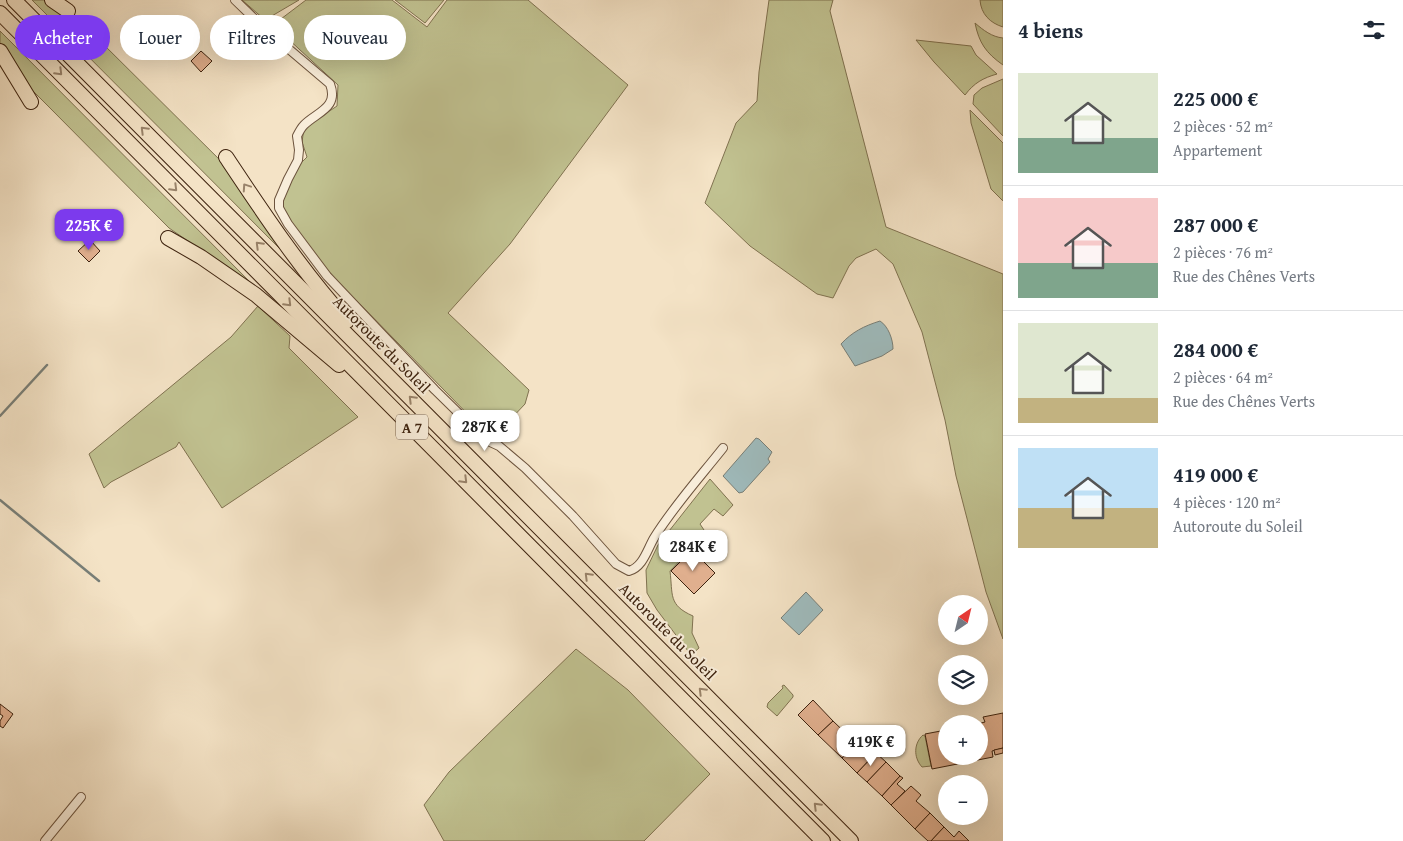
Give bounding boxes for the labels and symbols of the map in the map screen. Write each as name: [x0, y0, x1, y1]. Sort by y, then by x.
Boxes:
one-way arrow: [53, 67, 62, 76]
one-way arrow: [141, 127, 150, 136]
one-way arrow: [168, 182, 177, 191]
one-way arrow: [243, 183, 252, 193]
pin: 225K €: [48, 208, 130, 251]
one-way arrow: [256, 242, 265, 251]
street label: Autoroute du Soleil: [328, 290, 437, 399]
one-way arrow: [282, 297, 291, 306]
one-way arrow: [408, 395, 417, 404]
pin: 287K €: [444, 410, 526, 452]
road number: A 7: [396, 414, 428, 440]
one-way arrow: [459, 474, 468, 483]
pin: 284K €: [652, 530, 734, 572]
one-way arrow: [585, 573, 594, 582]
street label: Autoroute du Soleil: [614, 577, 723, 686]
north arrow: [938, 595, 988, 645]
one-way arrow: [699, 688, 708, 697]
pin: 419K €: [830, 724, 912, 767]
one-way arrow: [814, 803, 823, 812]

